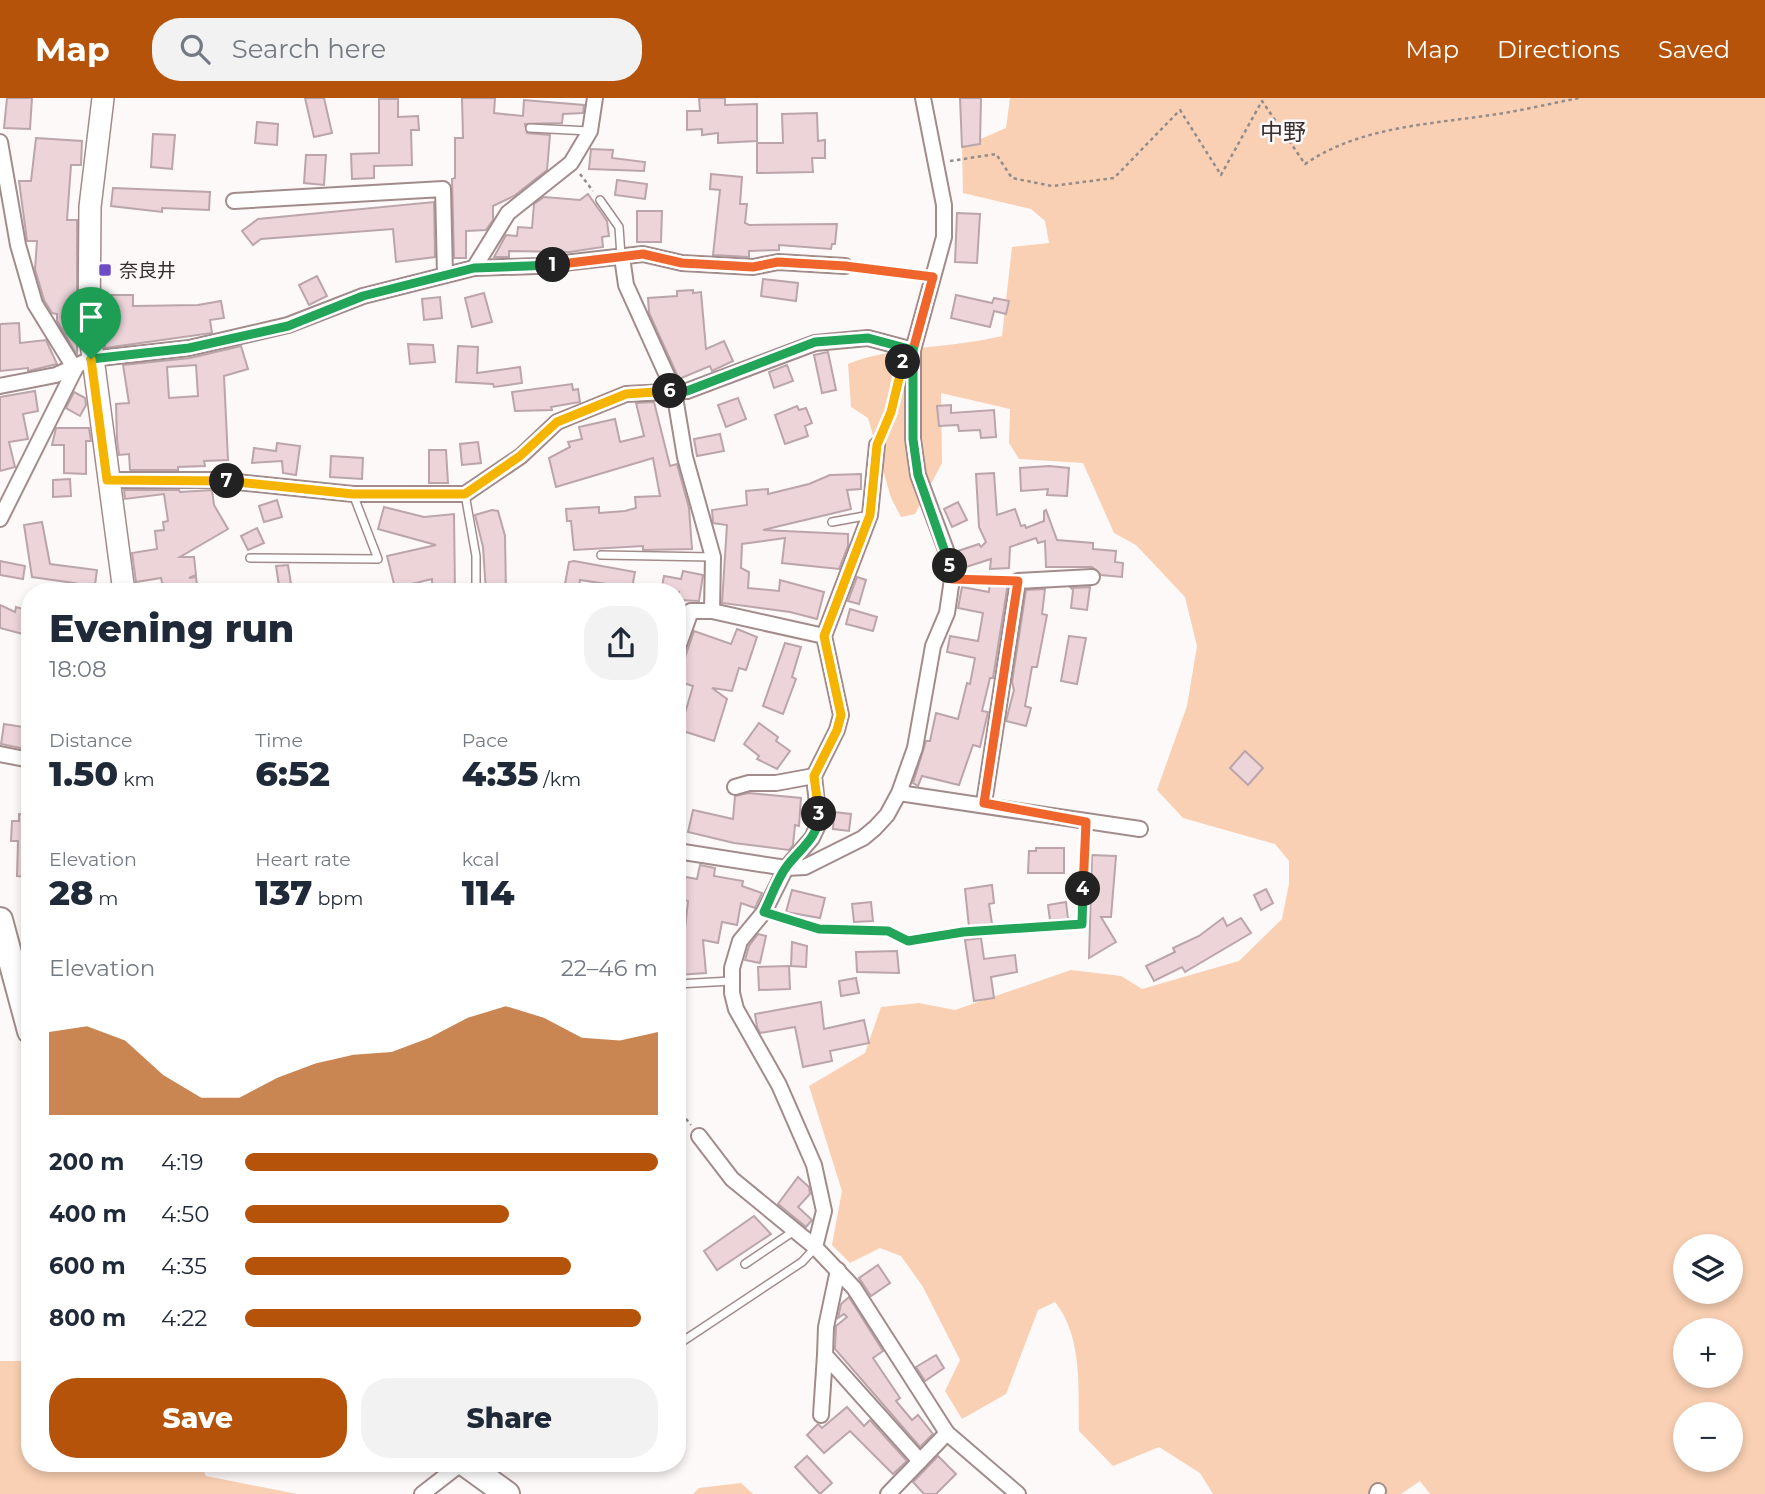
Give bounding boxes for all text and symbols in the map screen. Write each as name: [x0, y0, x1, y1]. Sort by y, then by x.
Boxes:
search box: [152, 18, 642, 81]
text: Map: [35, 29, 110, 69]
icon: search: [176, 30, 214, 68]
text: Search here: [232, 33, 386, 65]
text: Map: [1406, 35, 1459, 64]
text: Directions: [1497, 35, 1620, 64]
text: Saved: [1658, 35, 1730, 64]
district label: 中野: [1260, 118, 1306, 146]
pin: 1: [536, 248, 570, 282]
text: 1: [549, 253, 556, 276]
place label: 奈良井: [119, 259, 176, 282]
marker: 奈良井: [97, 262, 113, 278]
pin: [61, 287, 121, 359]
icon: arrive: [72, 298, 110, 336]
pin: 2: [886, 344, 920, 380]
text: 2: [897, 350, 908, 373]
pin: 6: [652, 374, 688, 408]
text: 6: [663, 379, 676, 402]
pin: 7: [210, 464, 244, 498]
text: 7: [221, 469, 232, 492]
pin: 5: [932, 548, 968, 584]
text: 5: [944, 554, 955, 577]
text: Evening run: [49, 605, 294, 652]
button: share: [584, 606, 658, 680]
text: 18:08: [49, 655, 107, 683]
text: Distance: [49, 729, 132, 752]
text: Time: [255, 729, 303, 752]
text: Pace: [462, 729, 508, 752]
text: 1.50: [49, 752, 118, 795]
text: 6:52: [255, 752, 330, 795]
text: 4:35: [462, 752, 538, 795]
text: km: [118, 768, 155, 791]
text: /km: [538, 768, 581, 791]
pin: 3: [802, 796, 836, 832]
text: 3: [813, 802, 824, 825]
text: Elevation: [49, 848, 137, 871]
text: Heart rate: [255, 848, 351, 871]
text: kcal: [462, 848, 500, 871]
text: 28: [49, 871, 93, 914]
text: 137: [255, 871, 313, 914]
text: 114: [462, 871, 515, 914]
pin: 4: [1066, 872, 1100, 906]
text: 4: [1076, 877, 1089, 900]
text: m: [93, 887, 119, 910]
text: bpm: [313, 887, 363, 910]
text: Elevation: [49, 954, 155, 982]
text: 22–46 m: [561, 954, 658, 982]
text: 200 m: [49, 1148, 124, 1176]
text: 4:19: [161, 1148, 204, 1176]
text: 400 m: [49, 1200, 127, 1228]
text: 4:50: [161, 1200, 209, 1228]
map controls: [1673, 1234, 1743, 1472]
button: layers: [1673, 1234, 1743, 1304]
text: 600 m: [49, 1252, 126, 1280]
text: 4:35: [161, 1252, 207, 1280]
text: 800 m: [49, 1304, 126, 1332]
text: 4:22: [161, 1304, 207, 1332]
button: +: [1673, 1318, 1743, 1388]
button: Save: [49, 1378, 347, 1458]
button: Share: [361, 1378, 658, 1458]
button: −: [1673, 1402, 1743, 1472]

